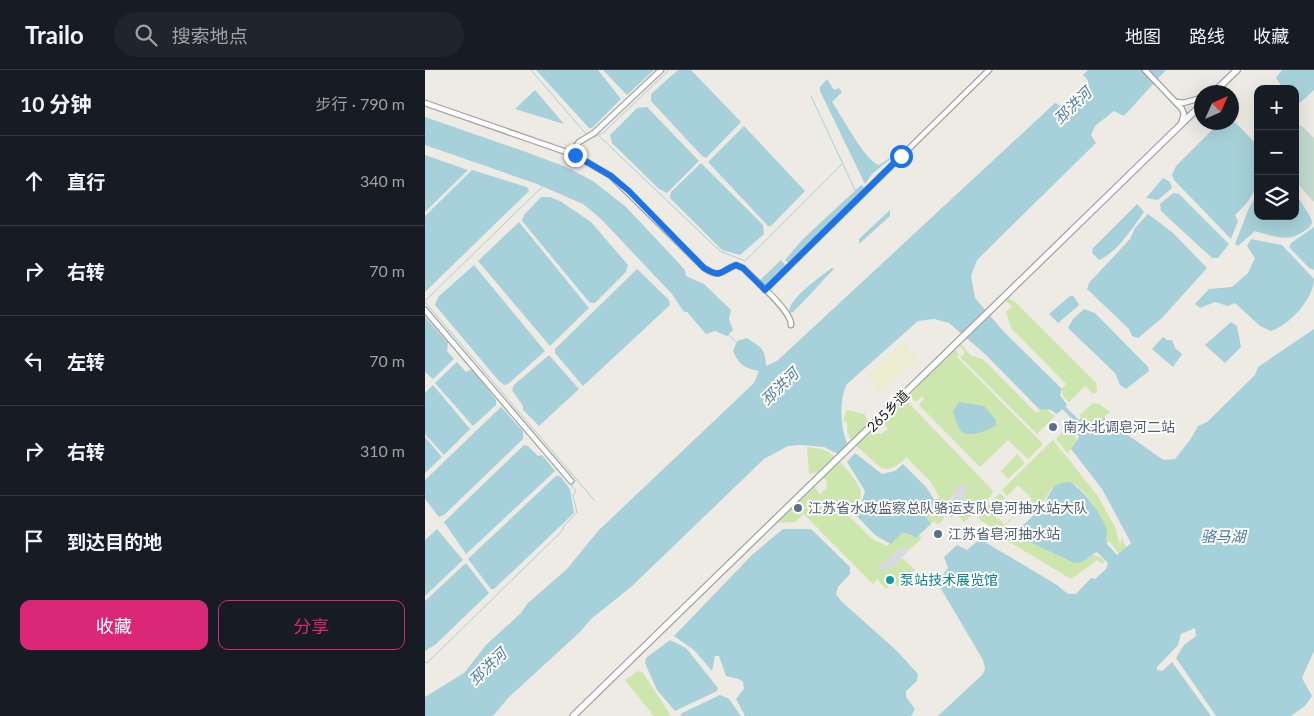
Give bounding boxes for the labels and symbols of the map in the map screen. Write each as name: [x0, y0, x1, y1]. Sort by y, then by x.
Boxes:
water label: 邳洪河: [1050, 81, 1097, 127]
north arrow: [1194, 85, 1239, 130]
route end: [564, 144, 587, 167]
route start: [890, 145, 913, 168]
water label: 邳洪河: [757, 362, 804, 408]
street label: 265乡道: [863, 386, 912, 435]
place label: 南水北调皂河二站: [1063, 418, 1175, 435]
marker: 南水北调皂河二站: [1047, 421, 1059, 433]
place label: 江苏省水政监察总队骆运支队皂河抽水站大队: [808, 499, 1088, 516]
marker: 江苏省水政监察总队骆运支队皂河抽水站大队: [792, 502, 804, 514]
place label: 江苏省皂河抽水站: [948, 525, 1060, 542]
water label: 骆马湖: [1200, 527, 1247, 545]
marker: 江苏省皂河抽水站: [932, 528, 944, 540]
place label: 泵站技术展览馆: [900, 571, 998, 588]
marker: 泵站技术展览馆: [884, 574, 896, 586]
water label: 邳洪河: [465, 642, 512, 688]

